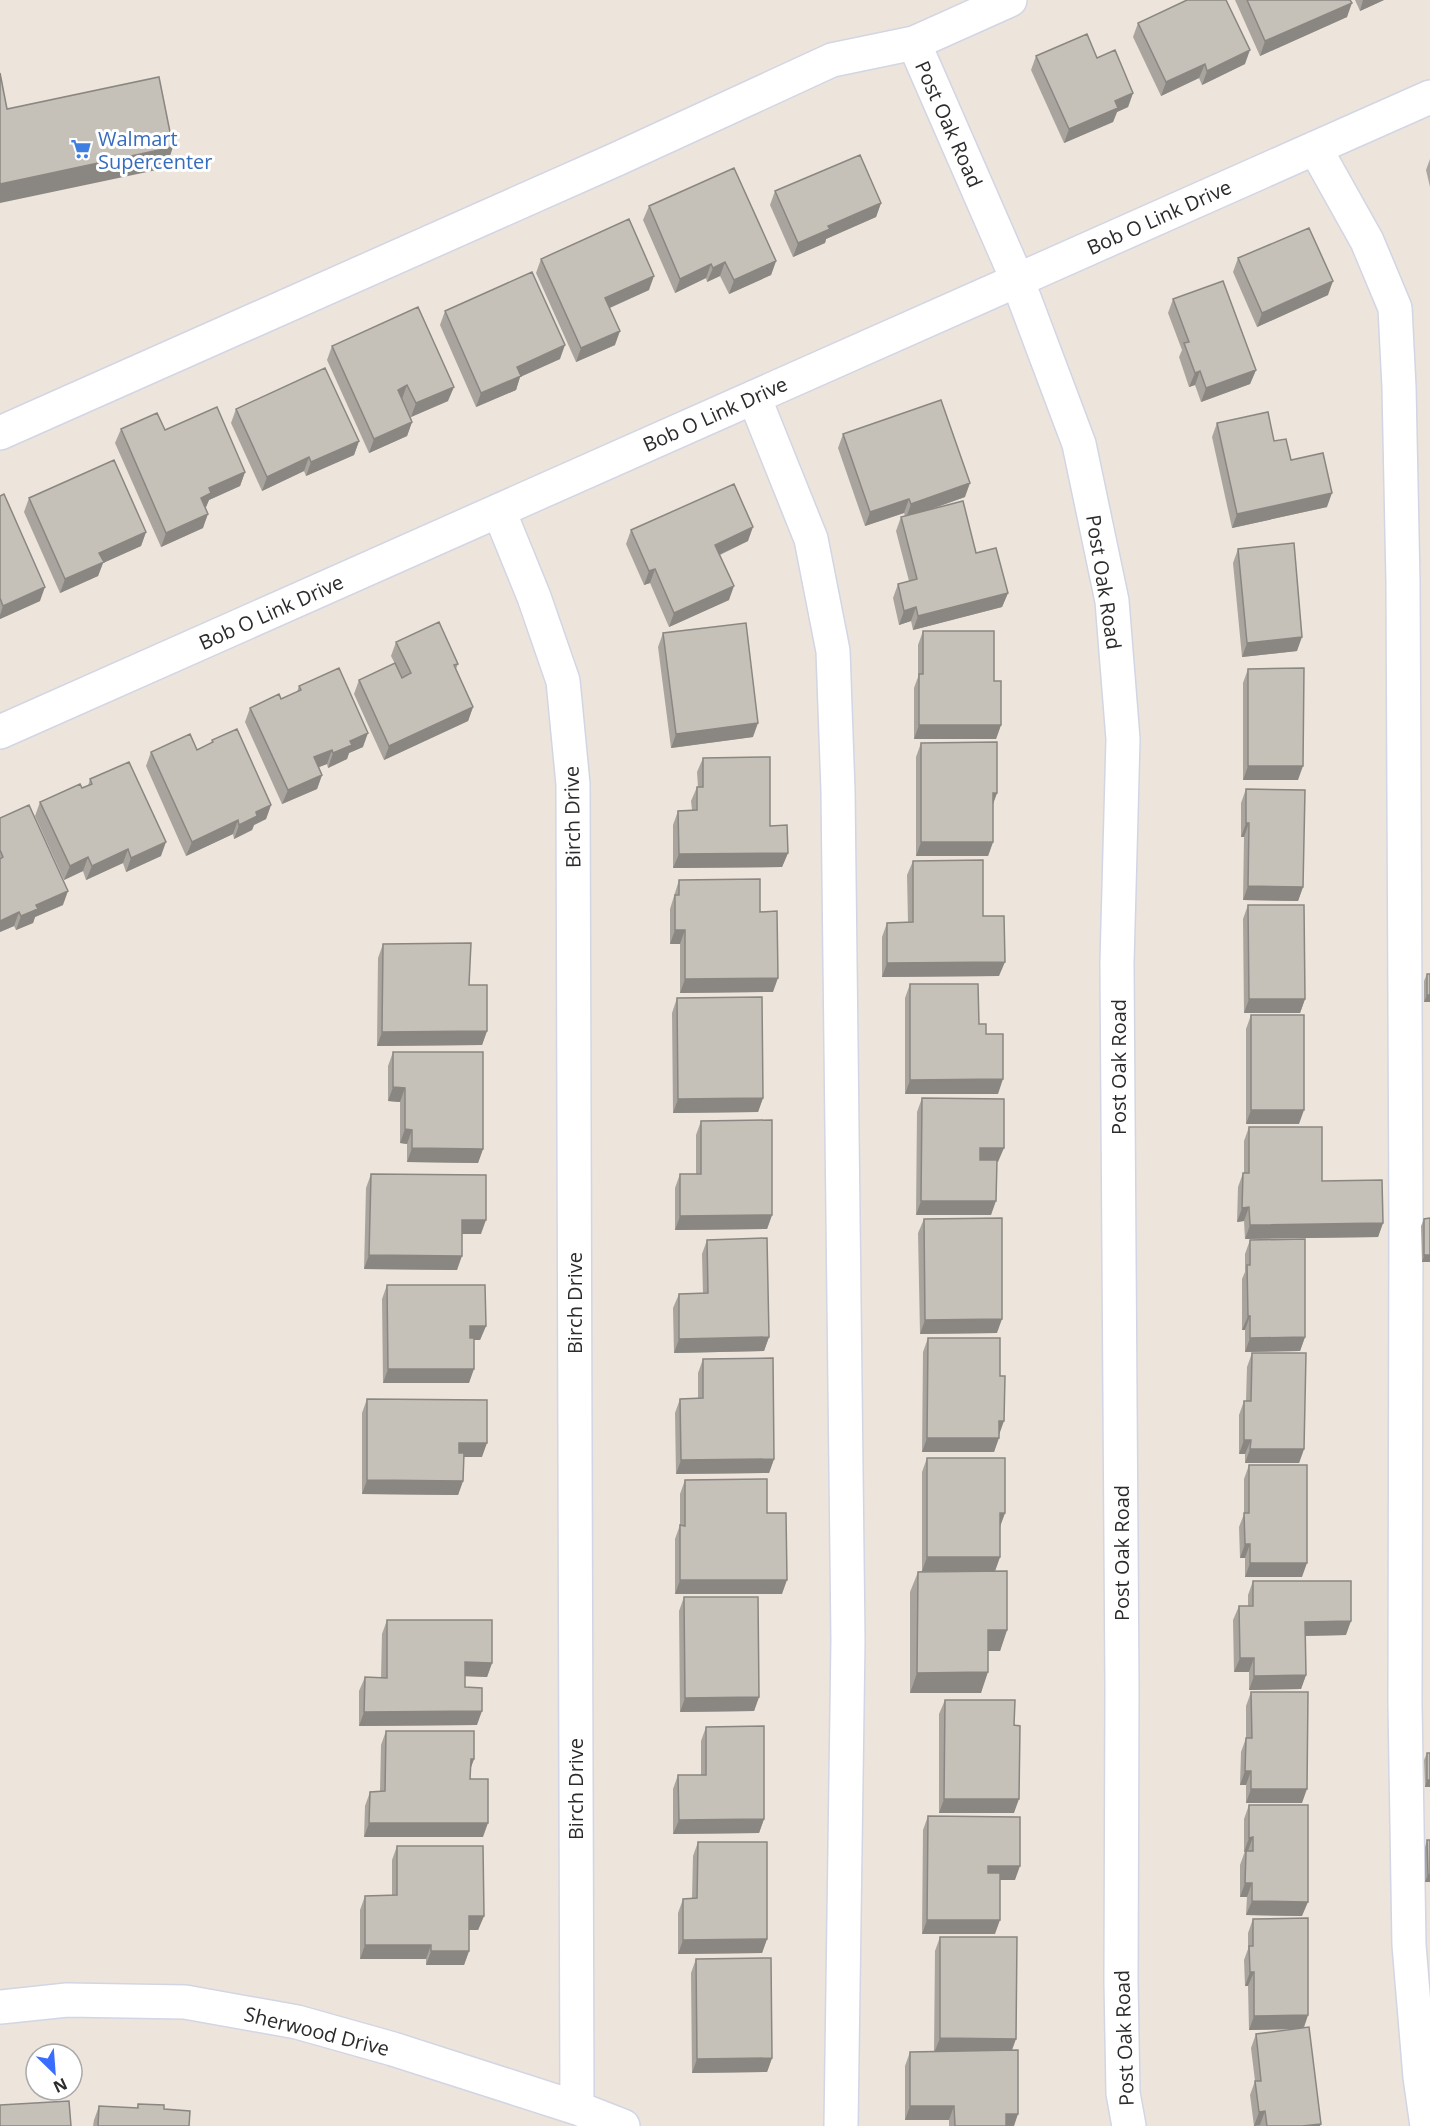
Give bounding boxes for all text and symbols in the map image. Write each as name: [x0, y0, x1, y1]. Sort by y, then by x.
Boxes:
street label: Post Oak Road: [909, 56, 989, 192]
place label: Walmart Supercenter: [98, 125, 212, 175]
supermarket icon: Walmart Supercenter: [69, 137, 93, 161]
street label: Bob O Link Drive: [1082, 173, 1236, 261]
street label: Bob O Link Drive: [638, 370, 792, 458]
street label: Post Oak Road: [1080, 513, 1128, 651]
street label: Bob O Link Drive: [194, 568, 348, 656]
street label: Birch Drive: [558, 766, 586, 868]
street label: Post Oak Road: [1105, 999, 1132, 1135]
street label: Birch Drive: [561, 1252, 588, 1354]
street label: Post Oak Road: [1108, 1485, 1135, 1621]
street label: Birch Drive: [562, 1738, 589, 1840]
street label: Post Oak Road: [1108, 1970, 1140, 2106]
street label: Sherwood Drive: [242, 2000, 392, 2062]
north arrow: [24, 2042, 84, 2102]
text: N: [50, 2073, 71, 2098]

